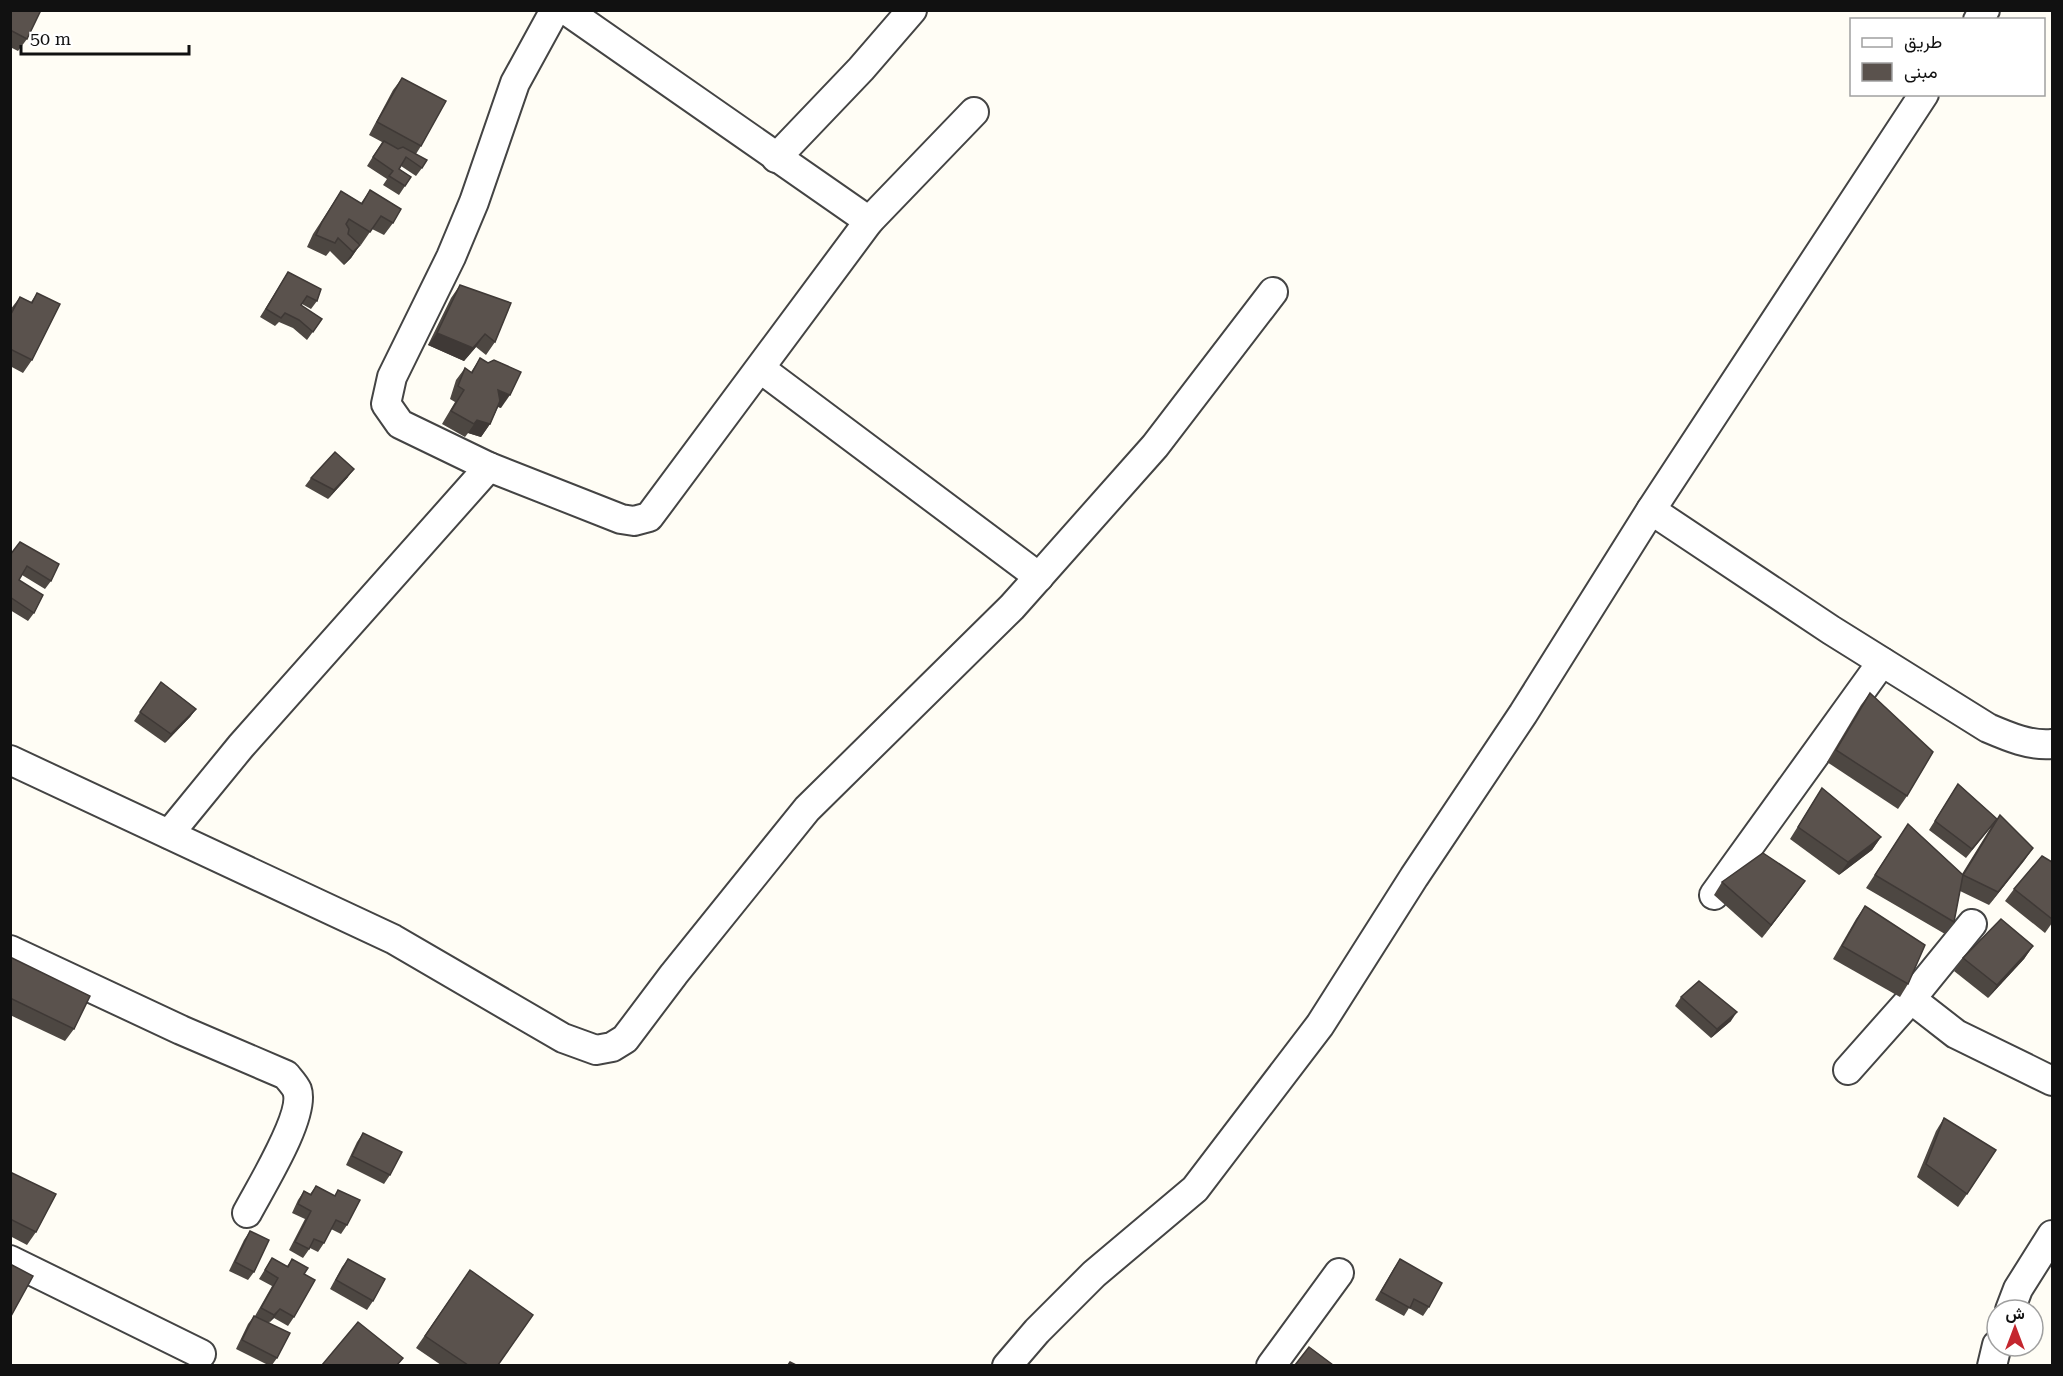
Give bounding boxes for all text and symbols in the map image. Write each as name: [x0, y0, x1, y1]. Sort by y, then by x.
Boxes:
scale bar: [21, 18, 189, 56]
legend: [1850, 18, 2045, 96]
text: 50 m: [30, 28, 71, 49]
text: طريق: [1904, 31, 1942, 53]
text: مبنى: [1904, 61, 1938, 83]
north arrow: [1985, 1298, 2045, 1358]
text: ش: [2005, 1304, 2025, 1323]

